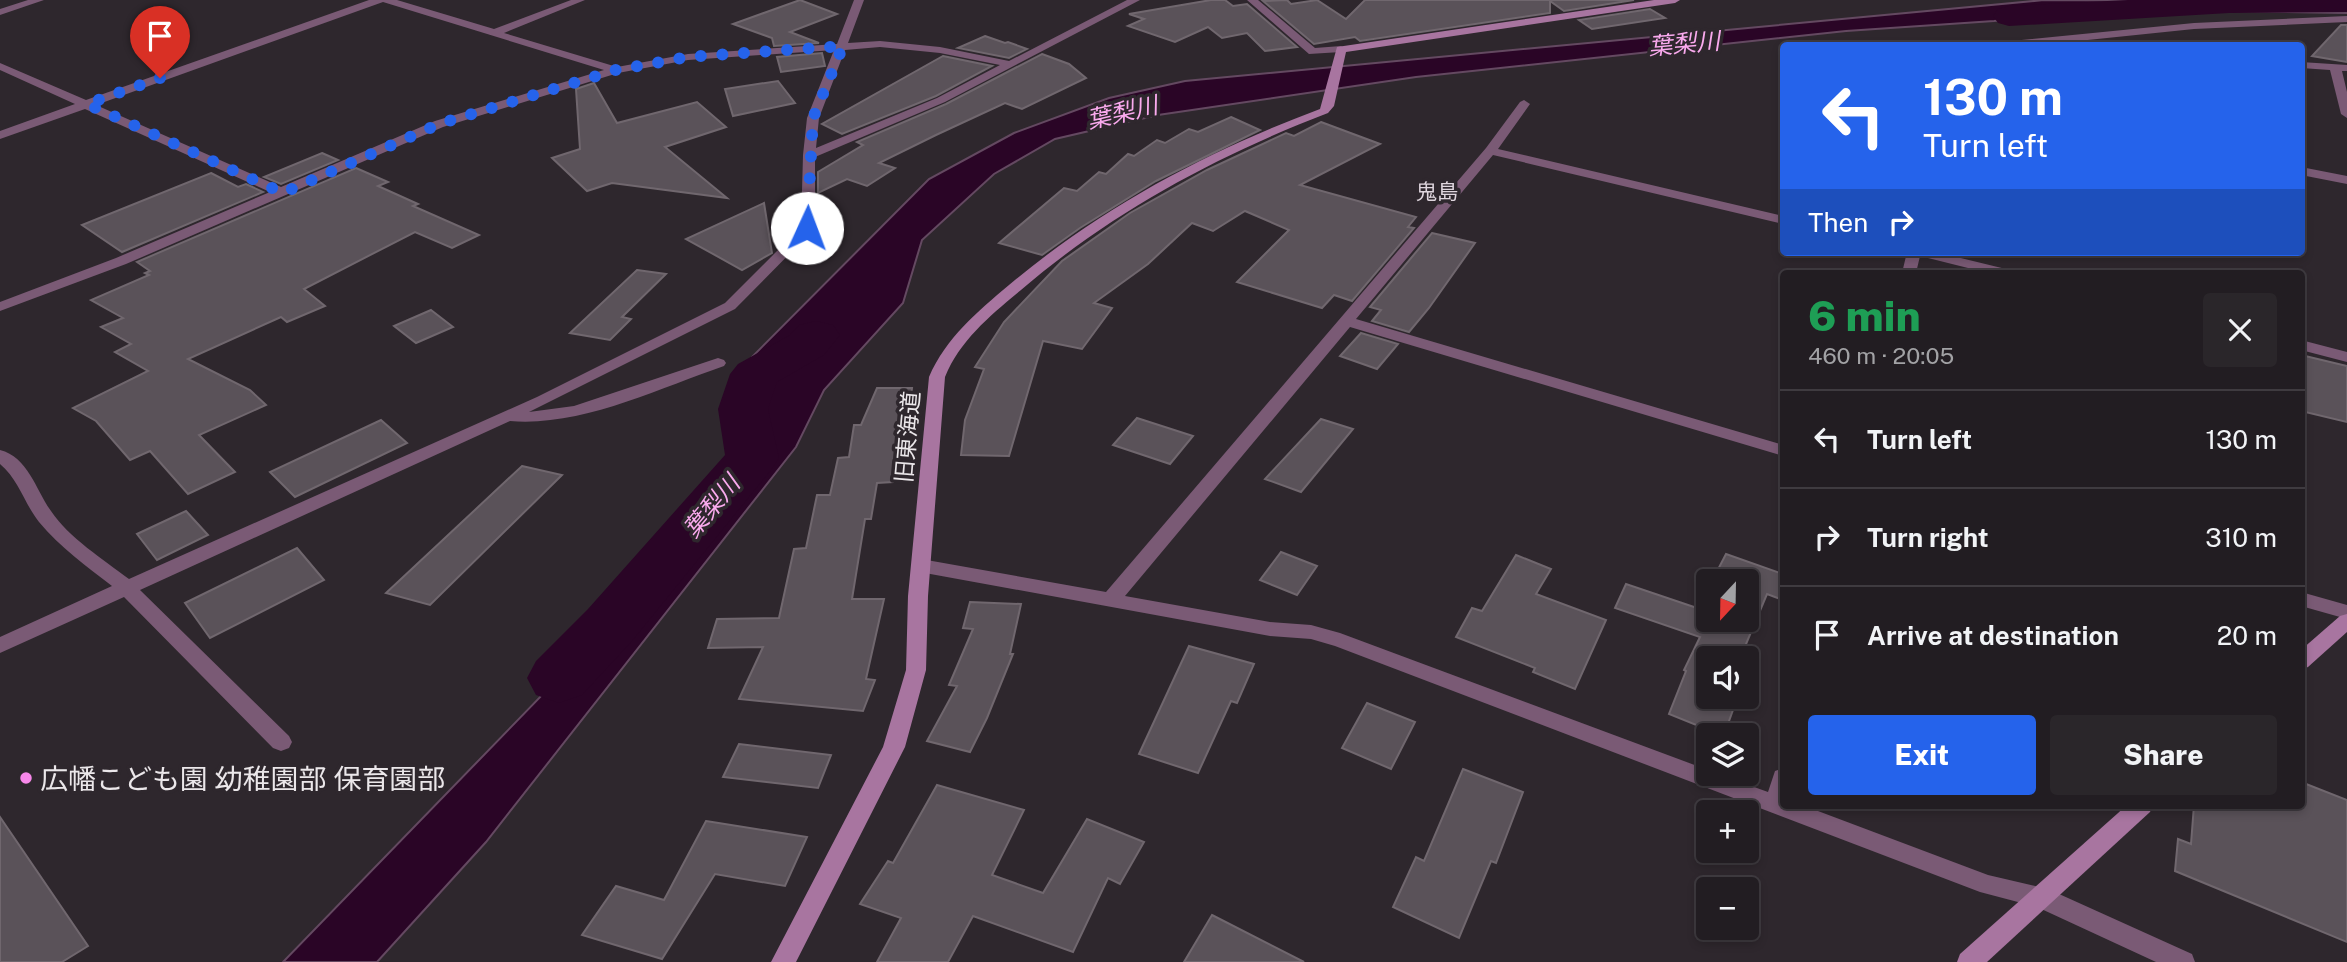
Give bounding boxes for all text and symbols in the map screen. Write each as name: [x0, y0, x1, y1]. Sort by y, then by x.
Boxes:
pin: [130, 6, 190, 78]
icon: arrive: [141, 17, 179, 55]
water label: 葉梨川: [1647, 26, 1724, 60]
text: 130 m: [1923, 68, 2063, 126]
icon: left: [1808, 70, 1899, 161]
water label: 葉梨川: [1084, 90, 1163, 134]
text: Turn left: [1923, 127, 2048, 164]
district label: 鬼島: [1416, 179, 1458, 204]
position arrow: [770, 191, 844, 265]
icon: right: [1882, 203, 1920, 241]
text: Then: [1808, 207, 1868, 238]
text: 6 min: [1808, 291, 1921, 340]
button: close: [2203, 293, 2277, 367]
text: 460 m · 20:05: [1808, 342, 1954, 369]
street label: 旧東海道: [890, 390, 924, 484]
icon: left: [1808, 420, 1846, 458]
text: Turn left: [1867, 424, 1972, 455]
text: 130 m: [2205, 424, 2277, 455]
water label: 葉梨川: [677, 467, 747, 543]
icon: right: [1808, 518, 1846, 556]
text: Turn right: [1867, 522, 1989, 553]
text: 310 m: [2205, 522, 2277, 553]
north arrow: [1696, 569, 1759, 632]
map controls: [1696, 569, 1759, 940]
icon: arrive: [1808, 616, 1846, 654]
text: Arrive at destination: [1867, 620, 2119, 651]
text: 20 m: [2217, 620, 2277, 651]
button: sound: [1696, 646, 1759, 709]
button: Exit: [1808, 715, 2036, 795]
button: Share: [2050, 715, 2277, 795]
button: layers: [1696, 723, 1759, 786]
place label: 広幡こども園 幼稚園部 保育園部: [40, 762, 446, 795]
marker: 広幡こども園 幼稚園部 保育園部: [18, 770, 34, 786]
button: +: [1696, 800, 1759, 863]
button: −: [1696, 877, 1759, 940]

